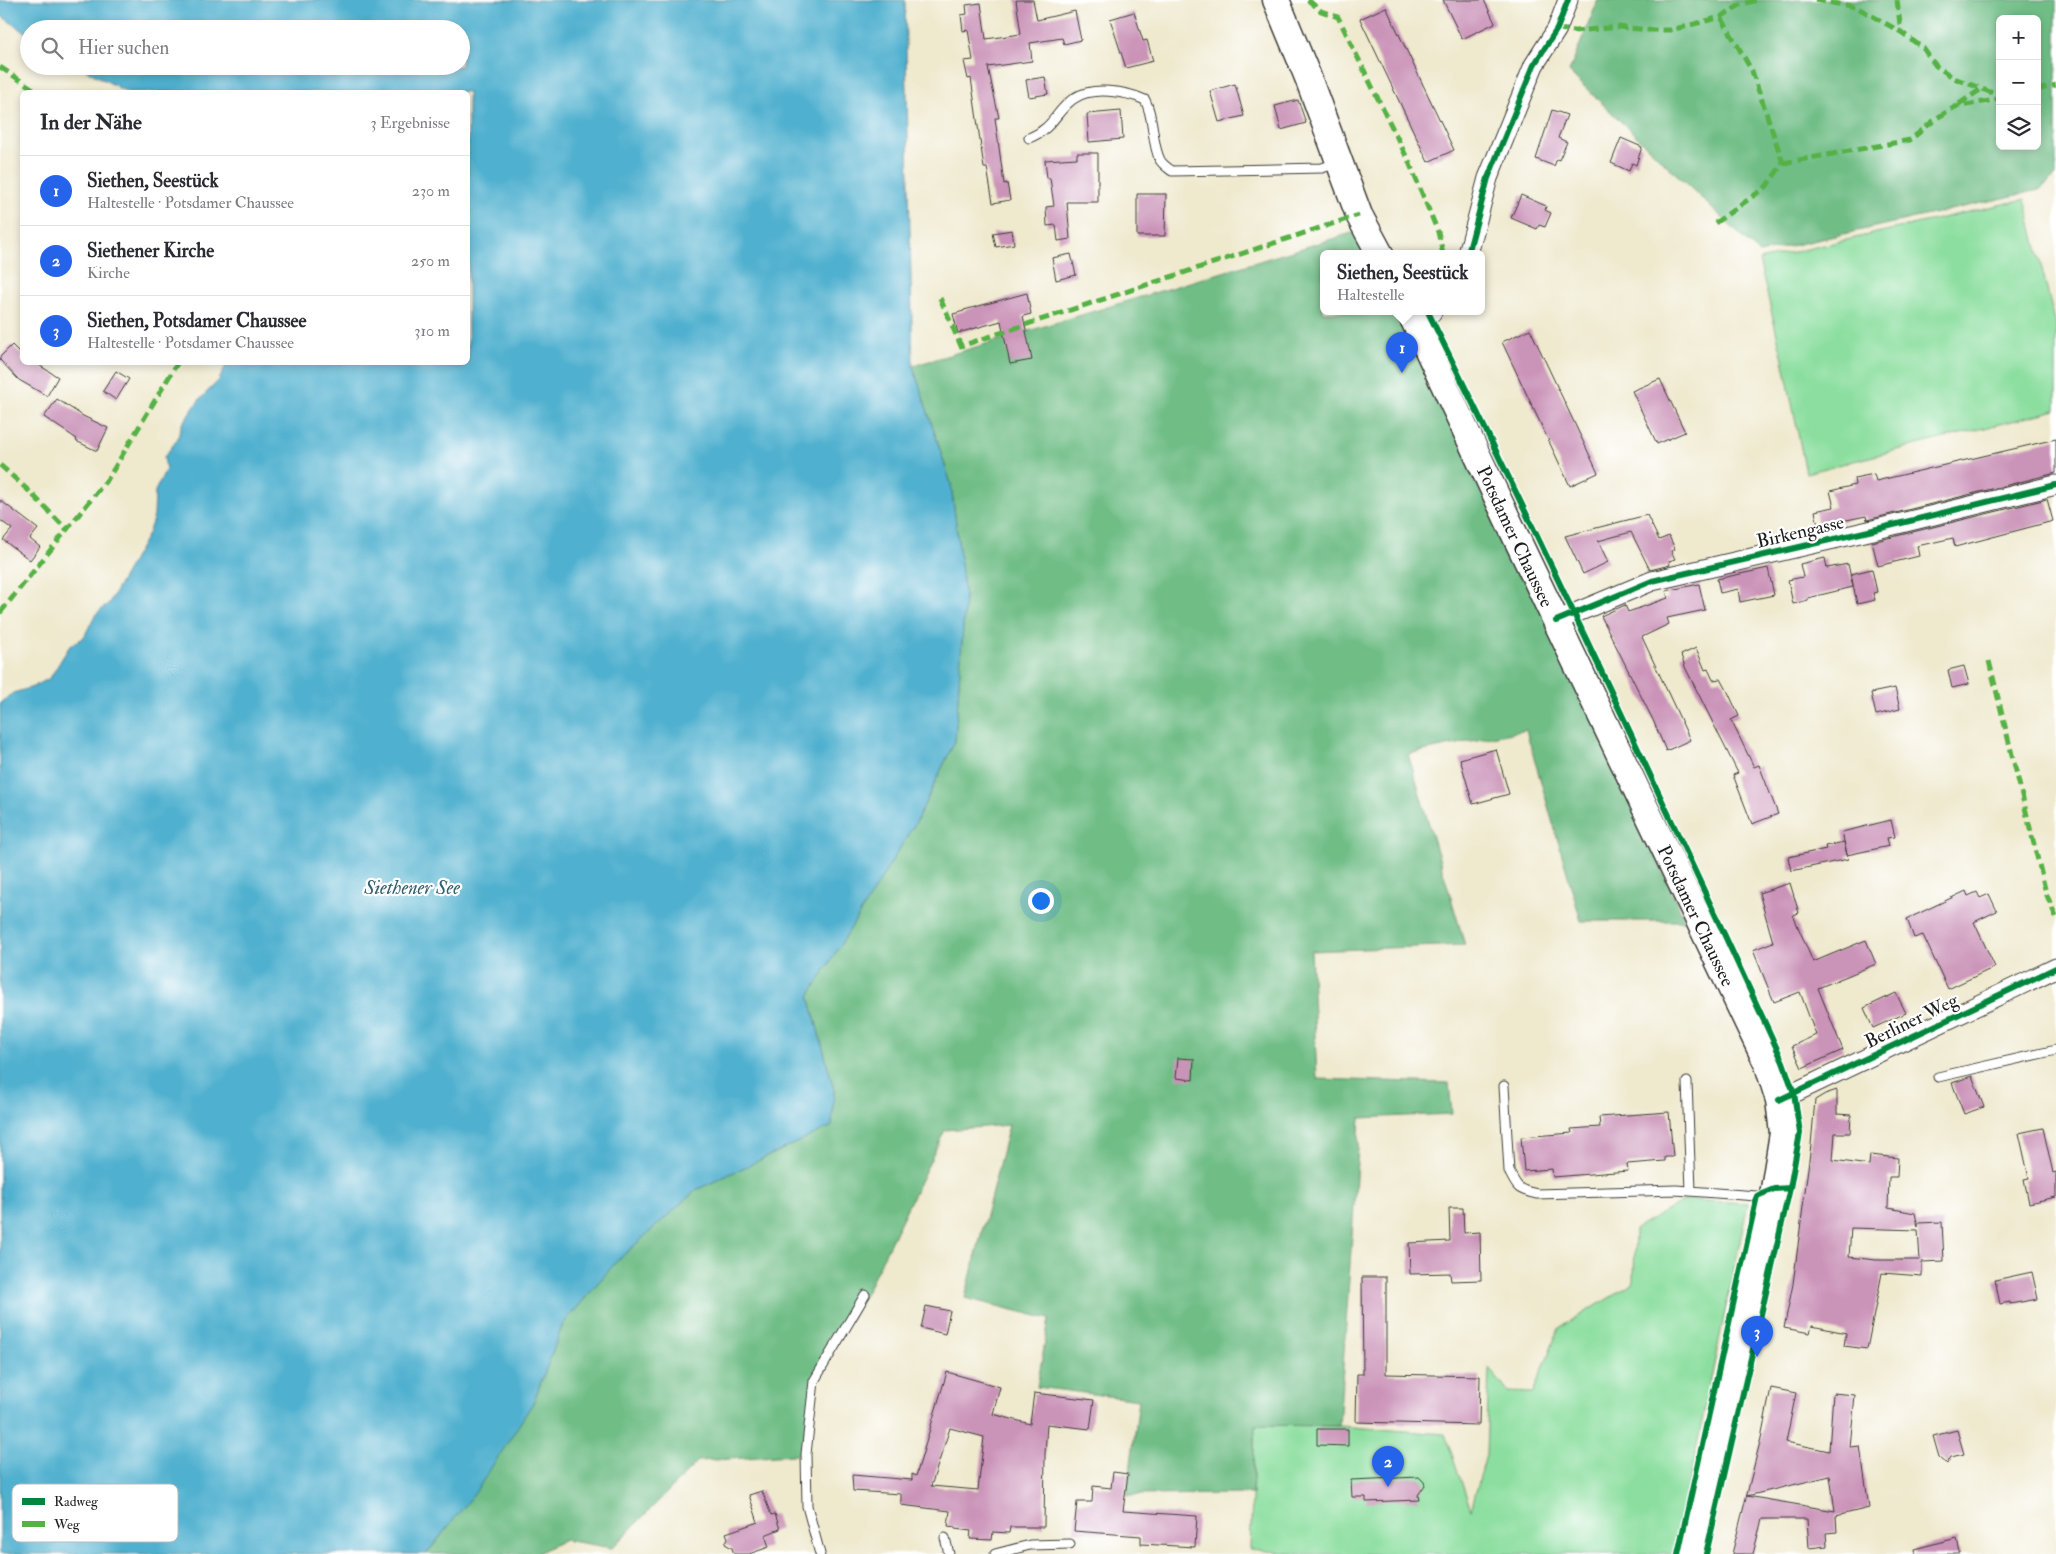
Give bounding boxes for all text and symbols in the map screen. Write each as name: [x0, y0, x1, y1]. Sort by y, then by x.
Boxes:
map controls: [1996, 15, 2041, 150]
button: +: [1996, 15, 2041, 60]
search box: [20, 20, 470, 75]
icon: search: [38, 34, 66, 62]
text: Hier suchen: [78, 36, 169, 60]
button: −: [1996, 60, 2041, 105]
button: layers: [1996, 105, 2041, 150]
text: In der Nähe: [40, 109, 142, 136]
text: 3 Ergebnisse: [370, 113, 450, 133]
text: Siethen, Seestück: [87, 169, 219, 193]
text: 1: [53, 181, 59, 201]
text: 230 m: [412, 181, 450, 201]
text: Haltestelle · Potsdamer Chaussee: [87, 193, 294, 213]
text: Siethener Kirche: [87, 239, 214, 263]
popup: [1320, 250, 1485, 315]
text: 2: [52, 251, 60, 271]
text: 250 m: [411, 251, 450, 271]
text: Siethen, Seestück: [1337, 261, 1468, 285]
text: Kirche: [87, 263, 130, 283]
text: Haltestelle: [1337, 285, 1405, 305]
text: Siethen, Potsdamer Chaussee: [87, 309, 306, 333]
text: 3: [53, 321, 59, 341]
text: 310 m: [414, 321, 450, 341]
pin: 1: [1386, 332, 1418, 373]
text: Haltestelle · Potsdamer Chaussee: [87, 333, 294, 353]
street label: Potsdamer Chaussee: [1471, 462, 1559, 611]
street label: Birkengasse: [1754, 510, 1846, 554]
street label: Potsdamer Chaussee: [1652, 841, 1740, 990]
water label: Siethener See: [363, 875, 460, 900]
your location: [1028, 888, 1054, 914]
street label: Berliner Weg: [1861, 988, 1963, 1054]
pin: 3: [1741, 1316, 1773, 1357]
pin: 2: [1372, 1446, 1404, 1487]
legend: [12, 1484, 178, 1542]
text: Radweg: [54, 1493, 99, 1510]
text: Weg: [53, 1516, 81, 1533]

